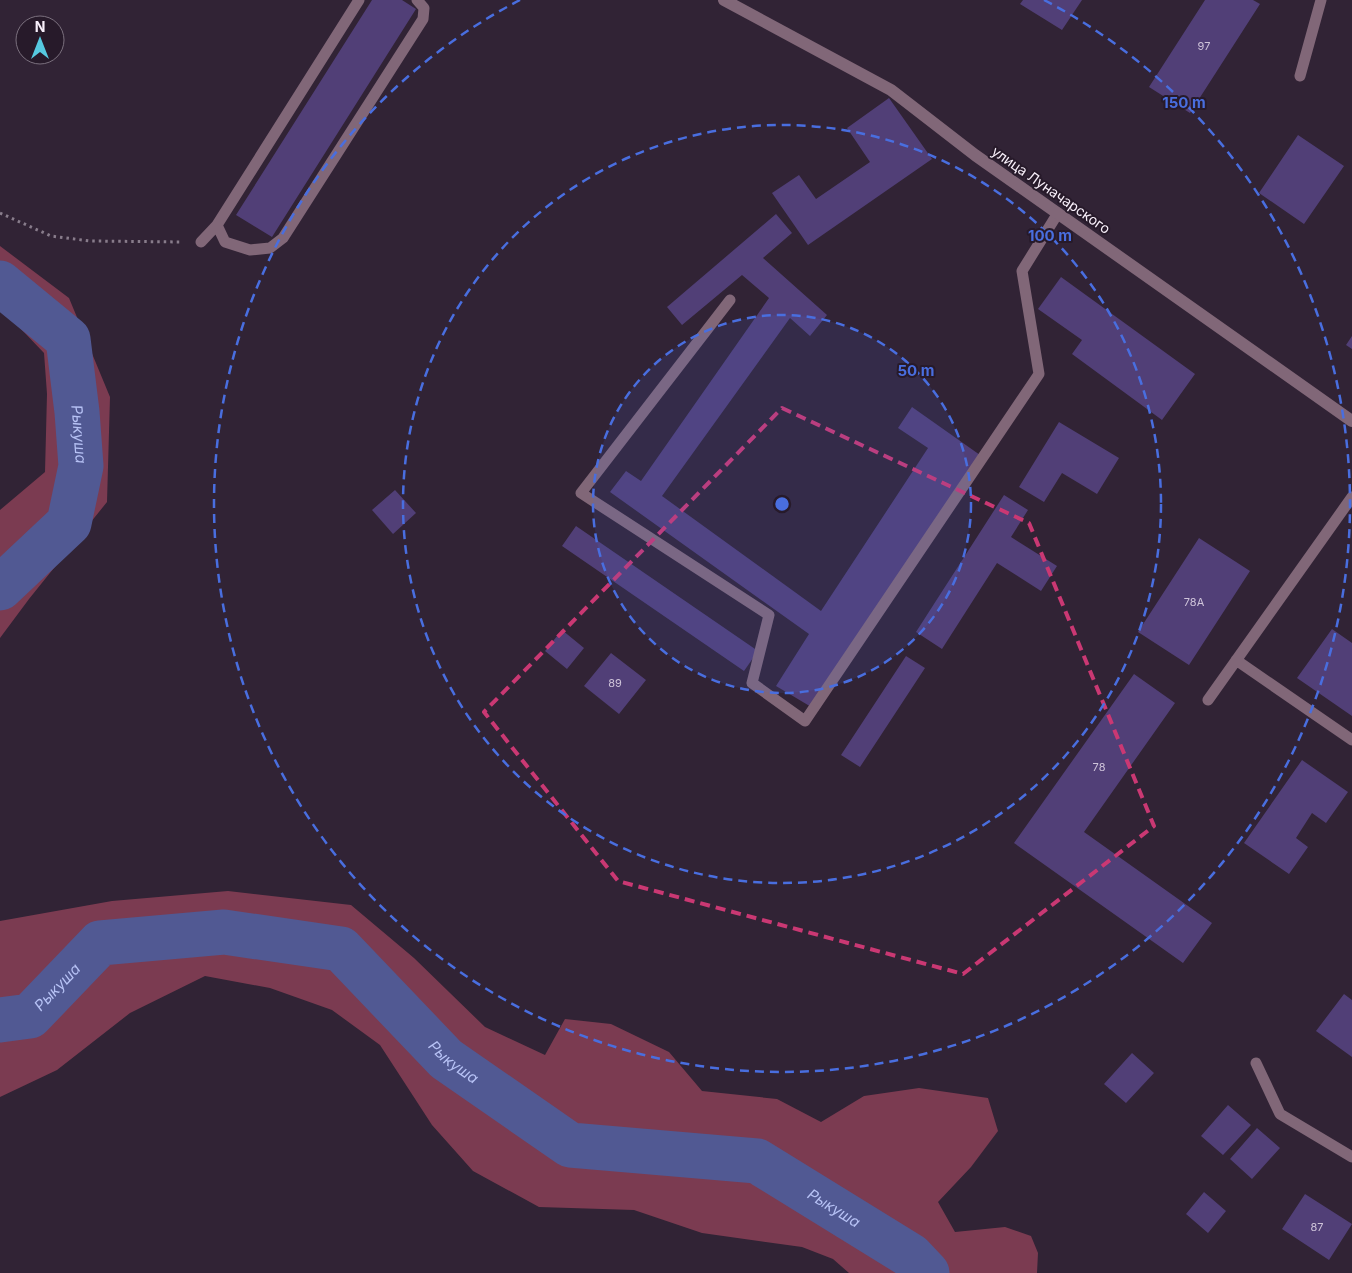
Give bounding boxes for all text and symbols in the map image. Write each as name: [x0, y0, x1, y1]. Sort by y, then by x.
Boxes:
north arrow: [15, 15, 65, 65]
text: N: [35, 18, 45, 35]
house number: 97: [1198, 39, 1210, 53]
text: 150 m: [1162, 93, 1206, 112]
street label: улица Луначарского: [989, 142, 1114, 237]
text: 100 m: [1028, 226, 1072, 245]
text: 50 m: [898, 361, 934, 380]
water label: Рыкуша: [67, 404, 91, 464]
centre of rings: [773, 495, 791, 513]
house number: 78А: [1184, 595, 1205, 609]
house number: 89: [608, 676, 622, 690]
house number: 78: [1093, 760, 1106, 774]
water label: Рыкуша: [30, 959, 84, 1015]
water label: Рыкуша: [425, 1036, 482, 1088]
water label: Рыкуша: [804, 1184, 864, 1231]
house number: 87: [1310, 1220, 1324, 1234]

